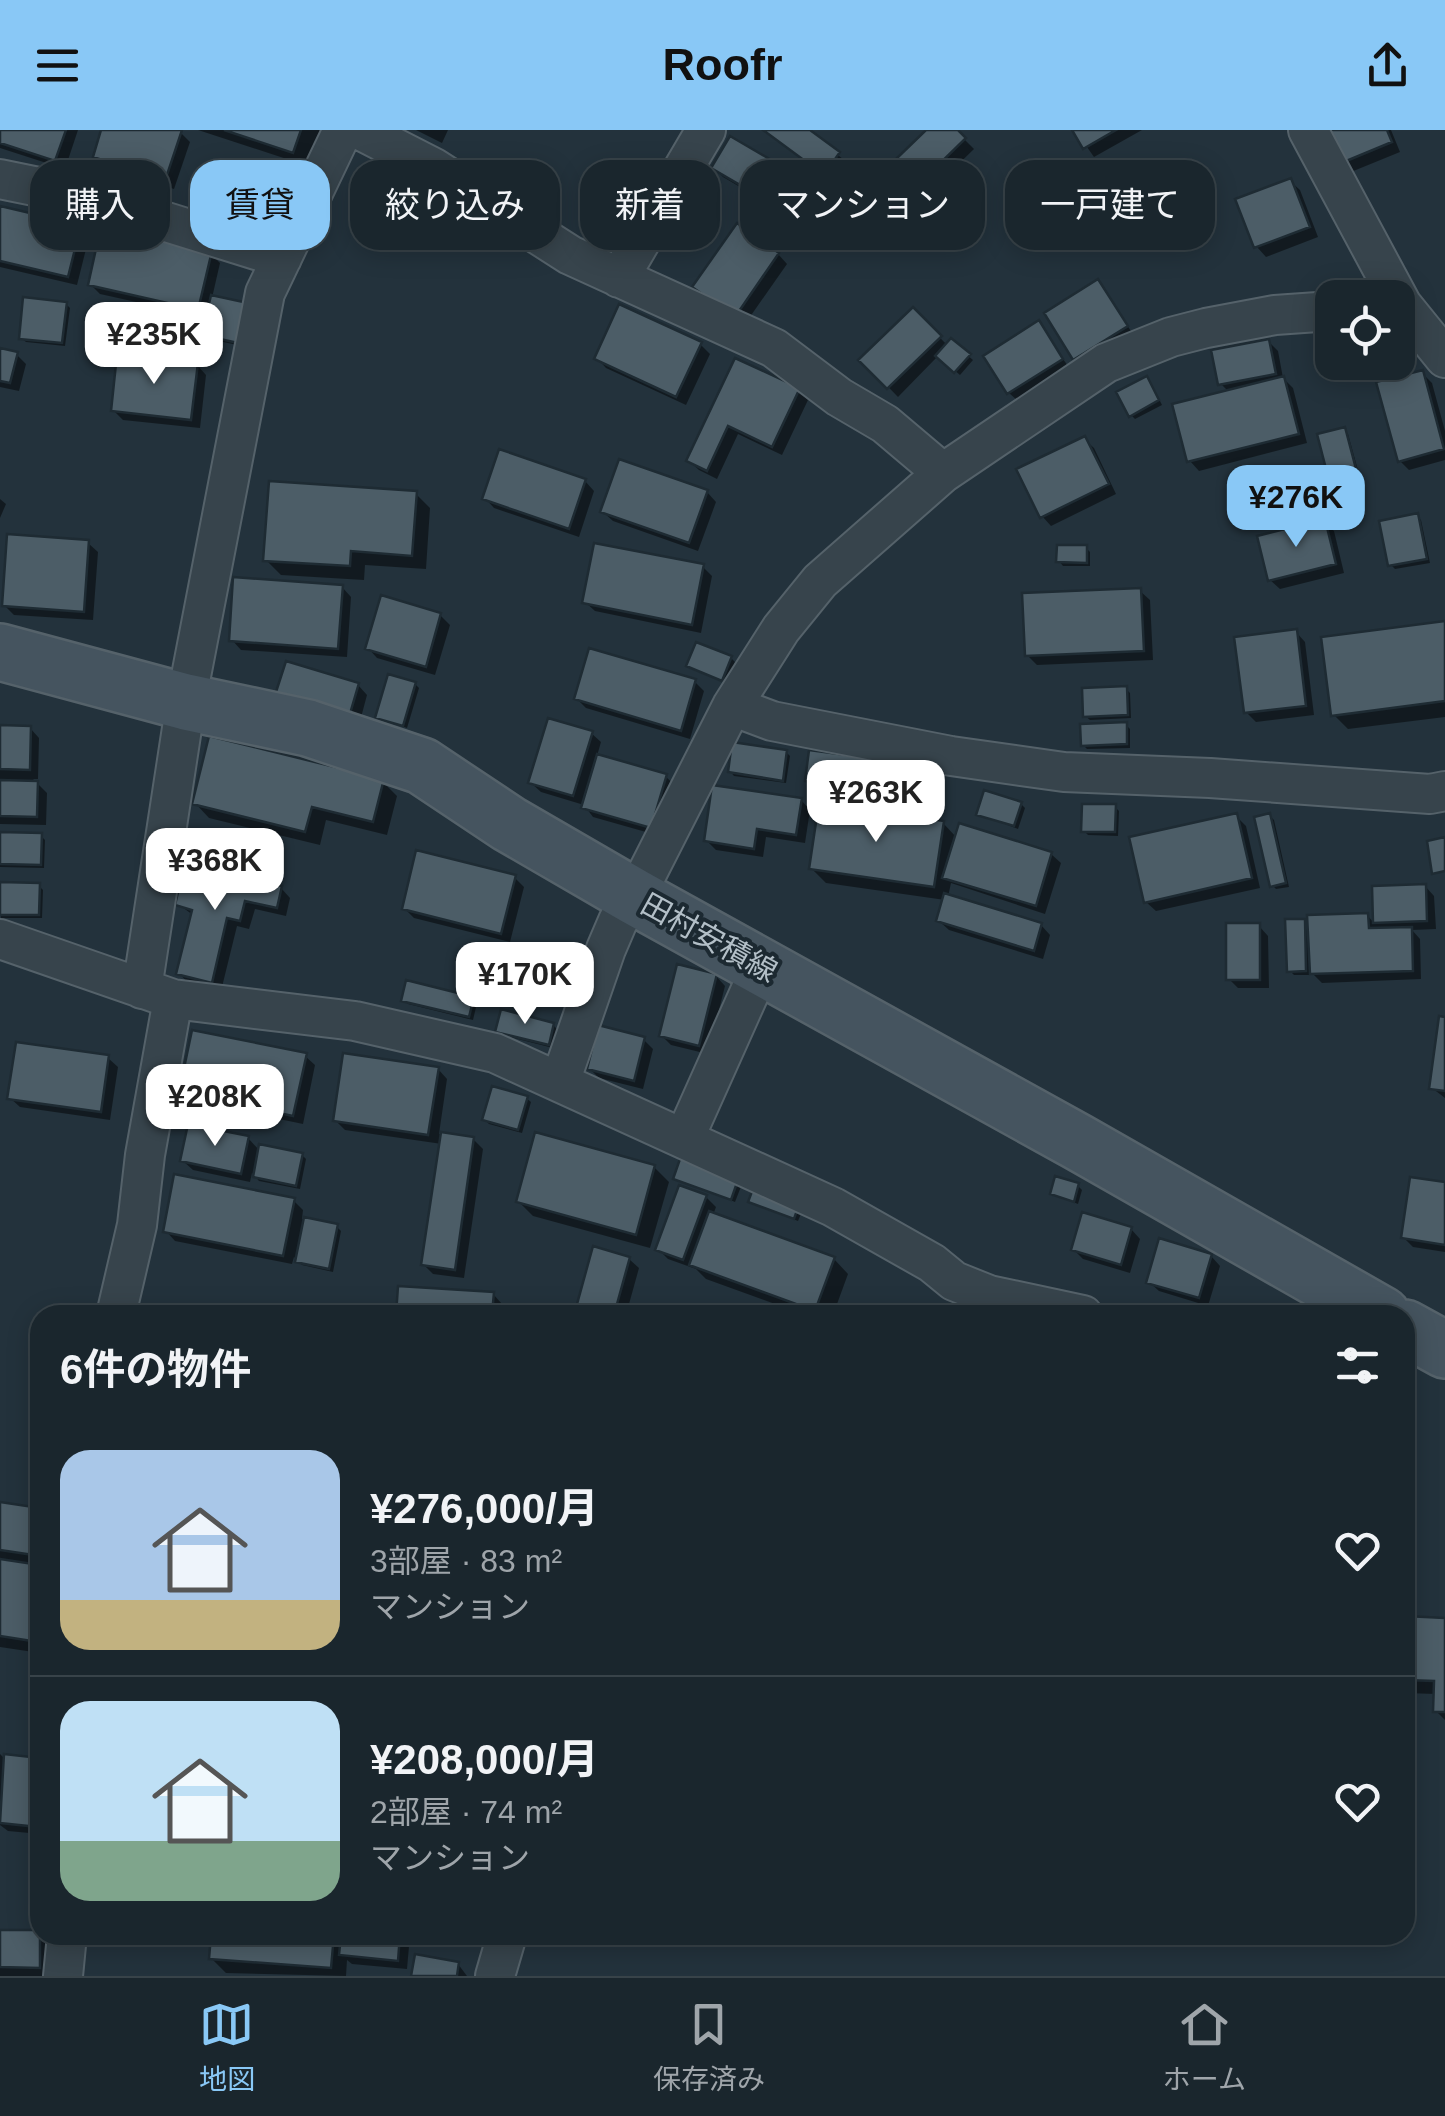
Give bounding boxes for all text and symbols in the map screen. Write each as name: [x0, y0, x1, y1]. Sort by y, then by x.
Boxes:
icon: menu: [30, 38, 85, 93]
icon: share: [1360, 38, 1415, 93]
text: Roofr: [663, 39, 782, 90]
chip: 購入: [30, 160, 170, 250]
chip: 賃貸: [190, 160, 330, 250]
chip: 絞り込み: [350, 160, 560, 250]
chip: 新着: [580, 160, 720, 250]
chip: マンション: [740, 160, 985, 250]
chip: 一戸建て: [1005, 160, 1215, 250]
map controls: [1315, 280, 1415, 380]
button: locate: [1315, 280, 1415, 380]
pin: ¥235K: [84, 302, 224, 387]
text: ¥235K: [107, 316, 201, 352]
pin: ¥276K: [1226, 465, 1366, 550]
text: ¥276K: [1249, 479, 1343, 515]
pin: ¥263K: [806, 760, 946, 845]
text: ¥263K: [829, 774, 923, 810]
pin: ¥368K: [145, 828, 285, 913]
text: ¥368K: [168, 842, 262, 878]
street label: 田村安積線: [636, 887, 783, 988]
pin: ¥170K: [455, 942, 595, 1027]
text: ¥170K: [478, 956, 572, 992]
pin: ¥208K: [145, 1064, 285, 1149]
text: ¥208K: [168, 1078, 262, 1114]
icon: filters: [1330, 1338, 1385, 1393]
text: 6件の物件: [60, 1346, 251, 1393]
text: ¥276,000/月: [370, 1485, 599, 1532]
icon: home: [140, 1490, 260, 1610]
icon: heart: [1330, 1523, 1385, 1578]
text: 3部屋 · 83 m²: [370, 1543, 562, 1579]
text: マンション: [370, 1589, 530, 1625]
text: ¥208,000/月: [370, 1736, 599, 1783]
icon: home: [140, 1741, 260, 1861]
icon: heart: [1330, 1774, 1385, 1829]
text: 2部屋 · 74 m²: [370, 1794, 562, 1830]
text: マンション: [370, 1840, 530, 1876]
tab: 地図: [199, 1997, 255, 2097]
tab: 保存済み: [653, 1997, 765, 2097]
tab: ホーム: [1163, 1997, 1246, 2097]

